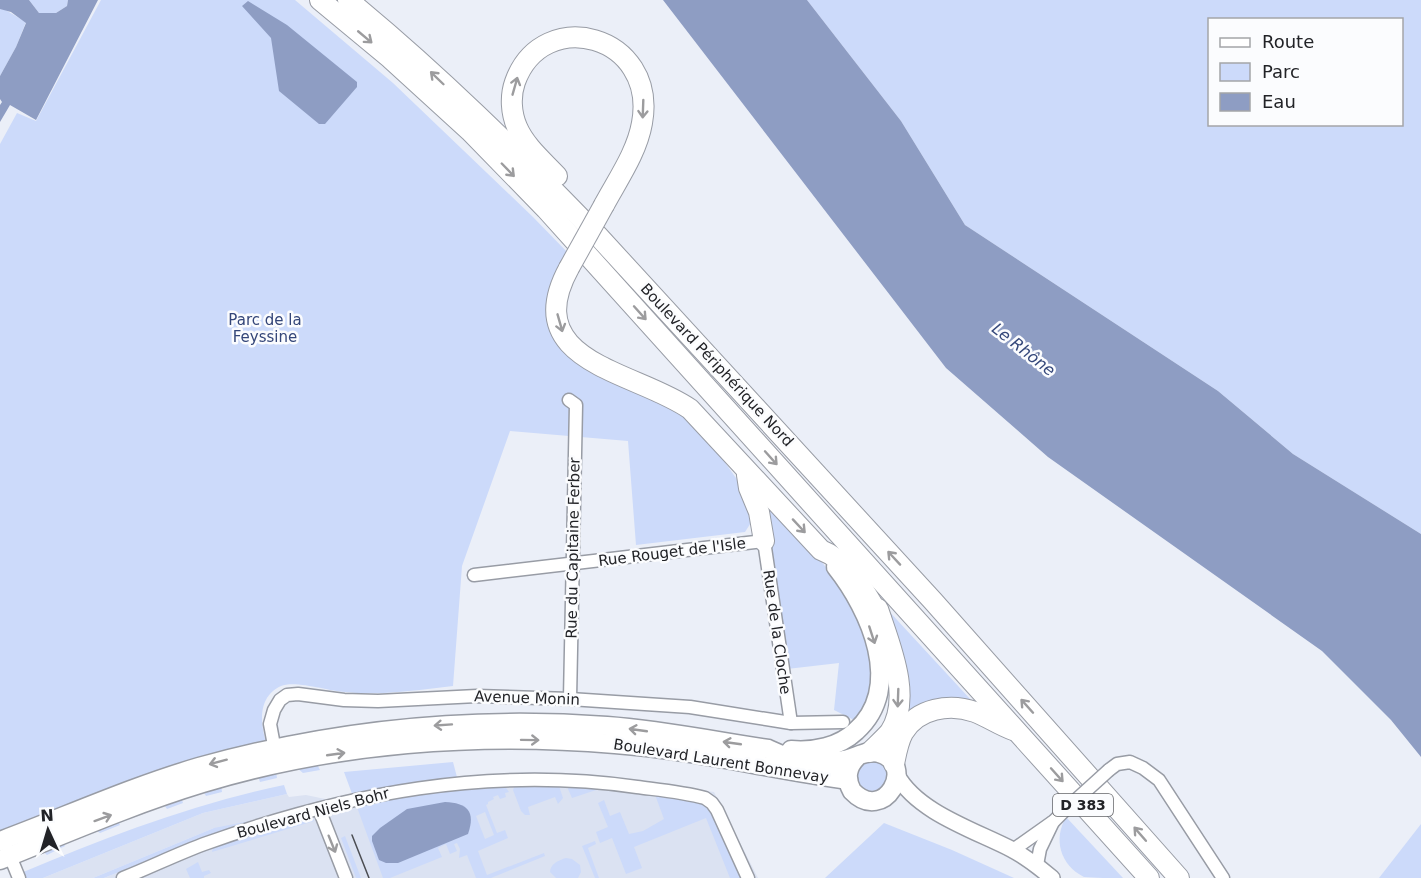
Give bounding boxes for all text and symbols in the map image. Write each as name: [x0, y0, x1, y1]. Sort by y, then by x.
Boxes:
legend: [1208, 18, 1403, 126]
one-way arrow: [357, 31, 373, 44]
text: Route: [1262, 31, 1314, 52]
text: Parc: [1262, 61, 1300, 82]
one-way arrow: [430, 71, 445, 85]
one-way arrow: [510, 77, 521, 96]
text: Eau: [1262, 91, 1296, 112]
one-way arrow: [637, 99, 649, 119]
one-way arrow: [501, 162, 515, 177]
street label: Boulevard Périphérique Nord: [637, 280, 797, 450]
one-way arrow: [633, 305, 647, 320]
park label: Parc de la Feyssine: [228, 311, 302, 346]
one-way arrow: [555, 313, 566, 332]
water label: Le Rhône: [988, 319, 1059, 380]
one-way arrow: [764, 450, 778, 465]
street label: Rue du Capitaine Ferber: [562, 456, 584, 639]
one-way arrow: [792, 518, 806, 533]
street label: Rue Rouget de l'Isle: [597, 534, 747, 570]
one-way arrow: [887, 551, 901, 566]
street label: Rue de la Cloche: [759, 569, 795, 695]
one-way arrow: [867, 625, 878, 644]
street label: Avenue Monin: [474, 687, 580, 709]
one-way arrow: [892, 687, 904, 707]
one-way arrow: [1020, 698, 1034, 713]
one-way arrow: [434, 720, 454, 731]
one-way arrow: [628, 725, 648, 736]
one-way arrow: [519, 734, 539, 746]
street label: Boulevard Laurent Bonnevay: [612, 735, 830, 787]
one-way arrow: [723, 738, 742, 749]
one-way arrow: [325, 748, 345, 759]
one-way arrow: [209, 757, 228, 769]
one-way arrow: [1050, 768, 1064, 783]
street label: Boulevard Niels Bohr: [235, 784, 392, 842]
road number: D 383: [1053, 794, 1113, 816]
north arrow: [18, 800, 78, 860]
text: N: [40, 806, 54, 825]
one-way arrow: [93, 811, 112, 822]
one-way arrow: [1133, 827, 1147, 842]
one-way arrow: [327, 834, 338, 852]

